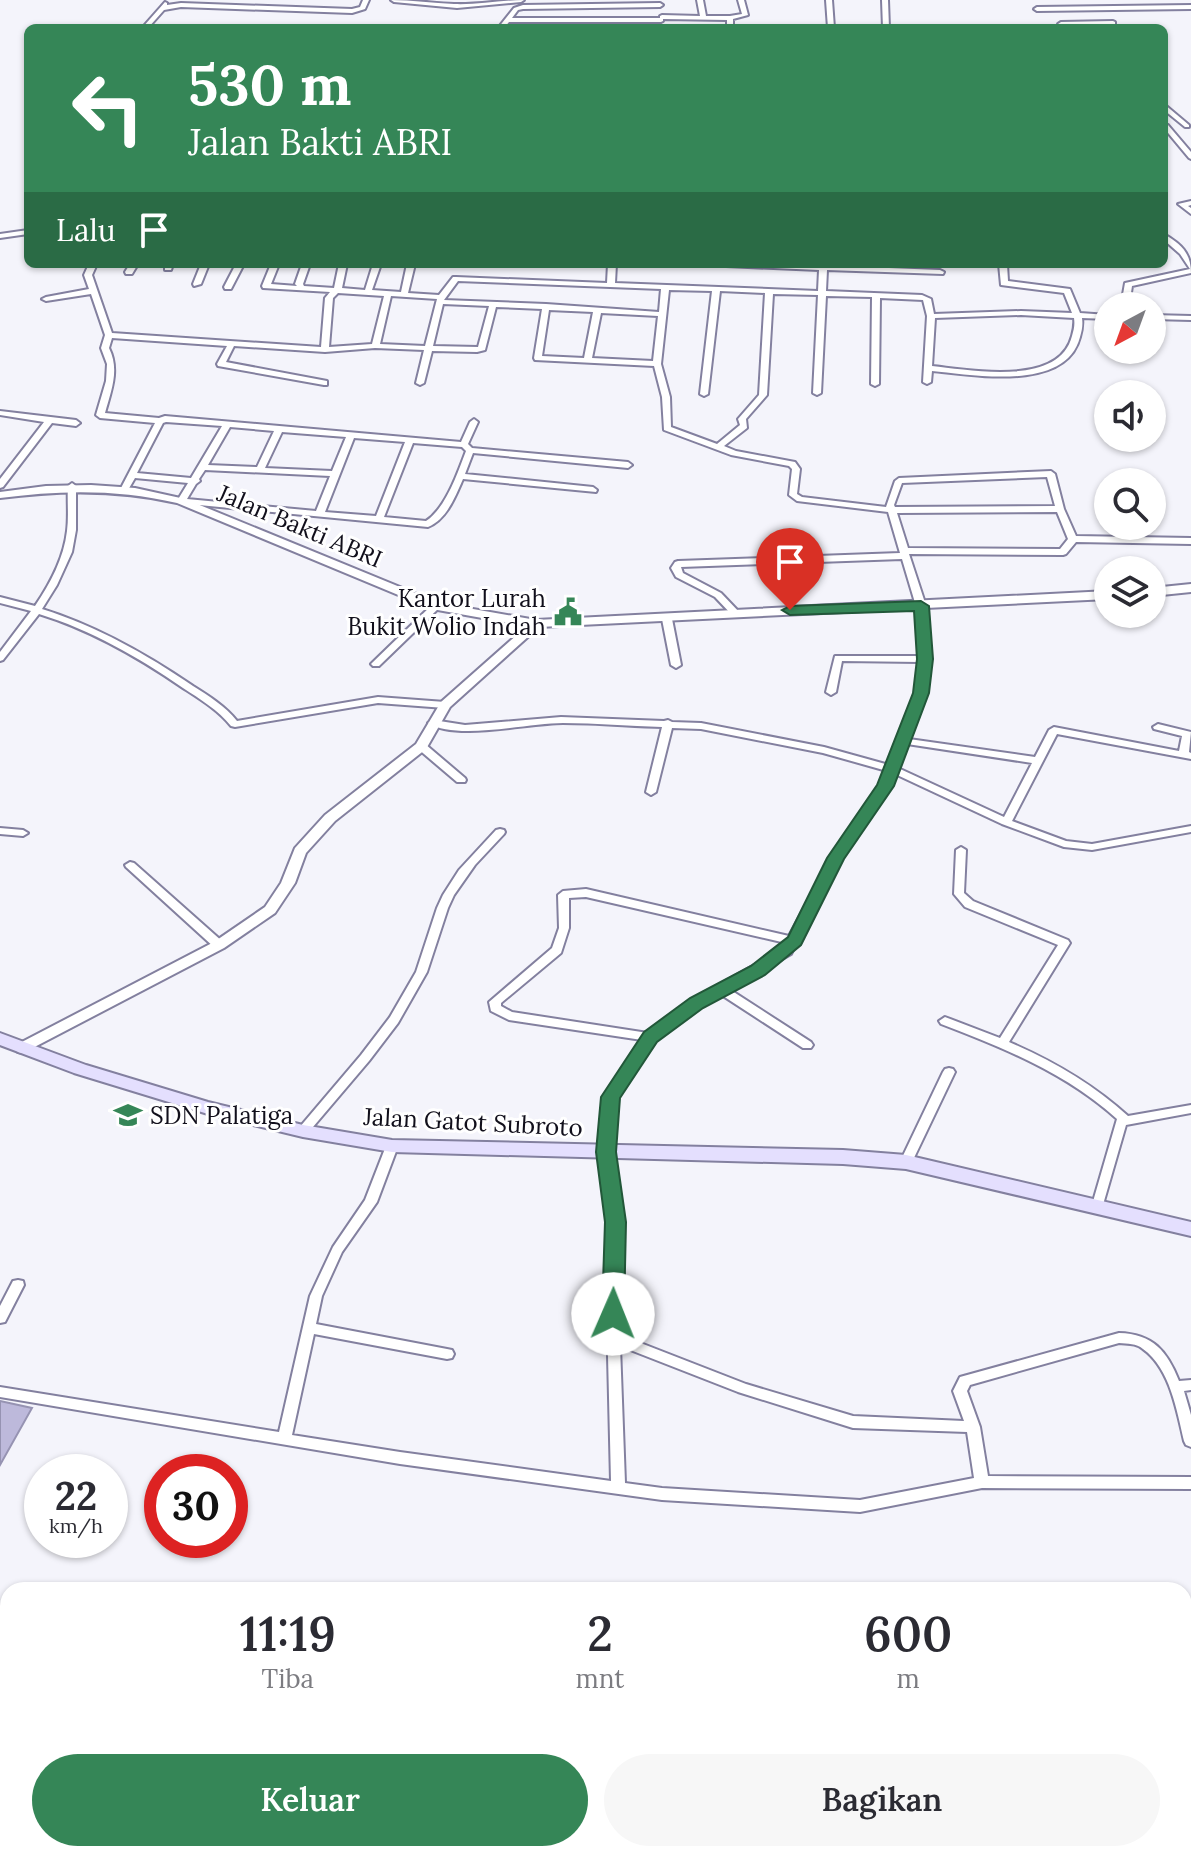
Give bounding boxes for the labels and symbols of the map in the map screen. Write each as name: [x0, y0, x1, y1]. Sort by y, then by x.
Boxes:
north arrow: [1094, 292, 1166, 364]
street label: Jalan Bakti ABRI: [212, 477, 387, 575]
pin: [756, 528, 824, 610]
place label: Kantor Lurah Bukit Wolio Indah: [347, 583, 546, 642]
public building icon: Kantor Lurah Bukit Wolio Indah: [553, 597, 583, 627]
school or university icon: SDN Palatiga: [113, 1100, 143, 1130]
place label: SDN Palatiga: [150, 1100, 293, 1131]
street label: Jalan Gatot Subroto: [362, 1101, 583, 1143]
position arrow: [571, 1272, 655, 1356]
speed limit sign: 30: [144, 1454, 248, 1558]

